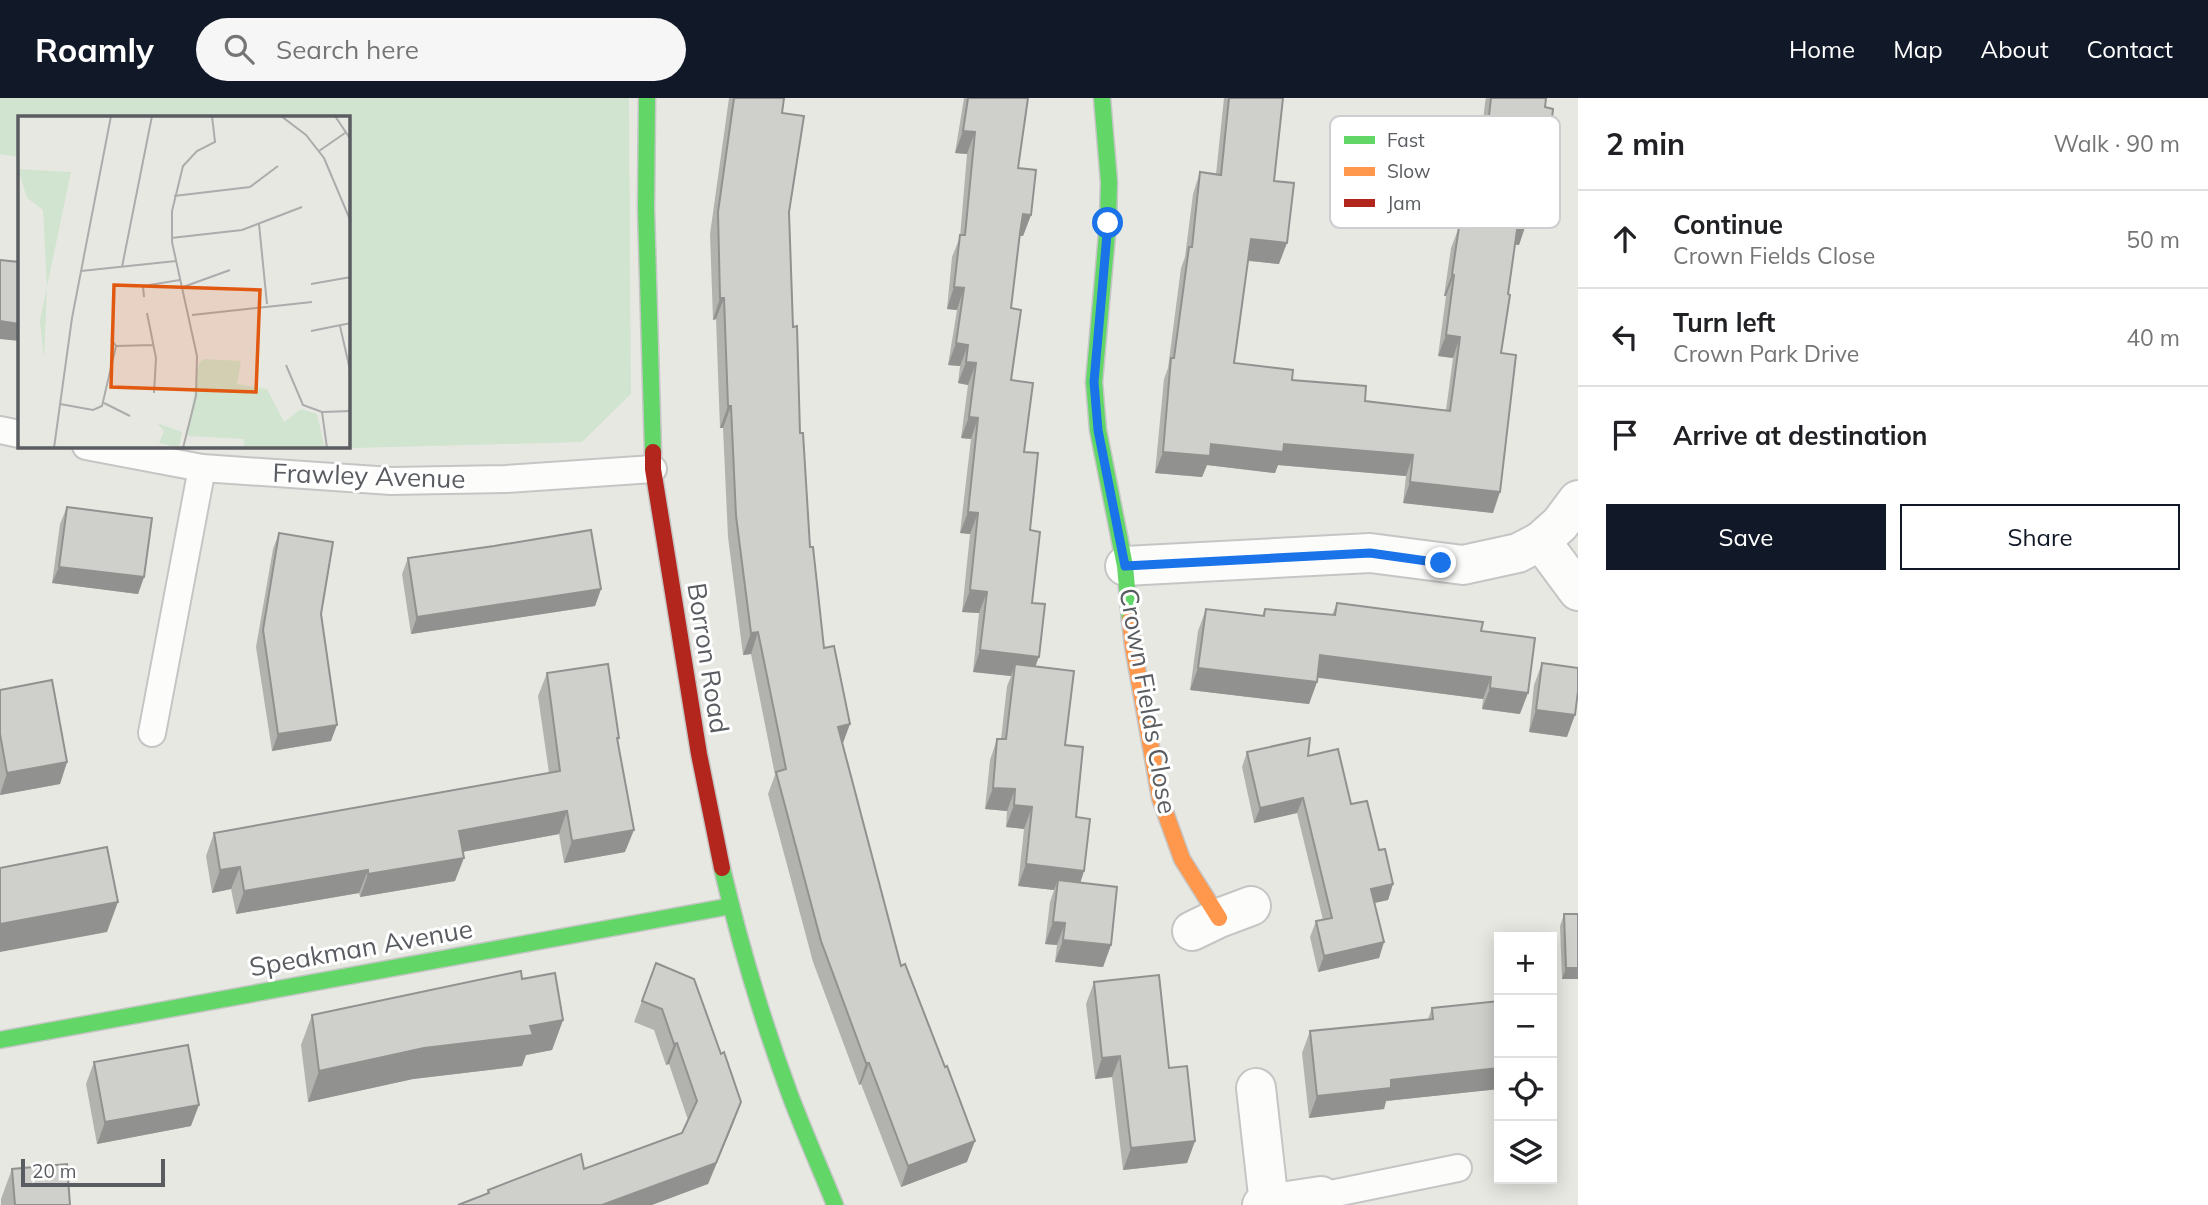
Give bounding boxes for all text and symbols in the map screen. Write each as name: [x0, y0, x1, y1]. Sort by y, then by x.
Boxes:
search box: [196, 18, 686, 81]
text: Roamly: [35, 29, 154, 70]
icon: search: [220, 30, 258, 68]
text: Search here: [276, 33, 419, 66]
text: Home: [1789, 34, 1855, 64]
text: Map: [1893, 34, 1943, 64]
text: About: [1981, 34, 2049, 64]
text: Contact: [2087, 34, 2173, 64]
inset map: [18, 116, 350, 448]
legend: [1330, 116, 1560, 228]
text: 2 min: [1606, 125, 1685, 163]
text: Fast: [1387, 128, 1425, 152]
text: Walk · 90 m: [2054, 129, 2180, 158]
text: Slow: [1387, 159, 1431, 183]
text: Jam: [1387, 191, 1421, 215]
route start: [1092, 207, 1123, 238]
text: Continue: [1673, 208, 1783, 241]
icon: ahead: [1606, 220, 1644, 258]
text: 50 m: [2126, 225, 2180, 254]
text: Crown Fields Close: [1673, 241, 1875, 270]
text: Turn left: [1673, 306, 1775, 339]
icon: left: [1606, 318, 1644, 356]
text: 40 m: [2126, 323, 2180, 352]
text: Crown Park Drive: [1673, 339, 1859, 368]
icon: arrive: [1606, 416, 1644, 454]
text: Arrive at destination: [1673, 419, 1928, 452]
street label: Frawley Avenue: [272, 456, 466, 495]
button: Save: [1606, 504, 1886, 570]
button: Share: [1900, 504, 2180, 570]
route end: [1425, 547, 1456, 578]
street label: Borron Road: [680, 580, 737, 735]
street label: Crown Fields Close: [1112, 585, 1185, 816]
street label: Speakman Avenue: [247, 912, 475, 983]
map controls: [1494, 932, 1557, 1184]
button: +: [1494, 932, 1557, 995]
button: −: [1494, 995, 1557, 1058]
button: locate: [1494, 1058, 1557, 1121]
button: layers: [1494, 1121, 1557, 1184]
scale bar: [21, 1156, 164, 1188]
text: 20 m: [32, 1159, 76, 1183]

